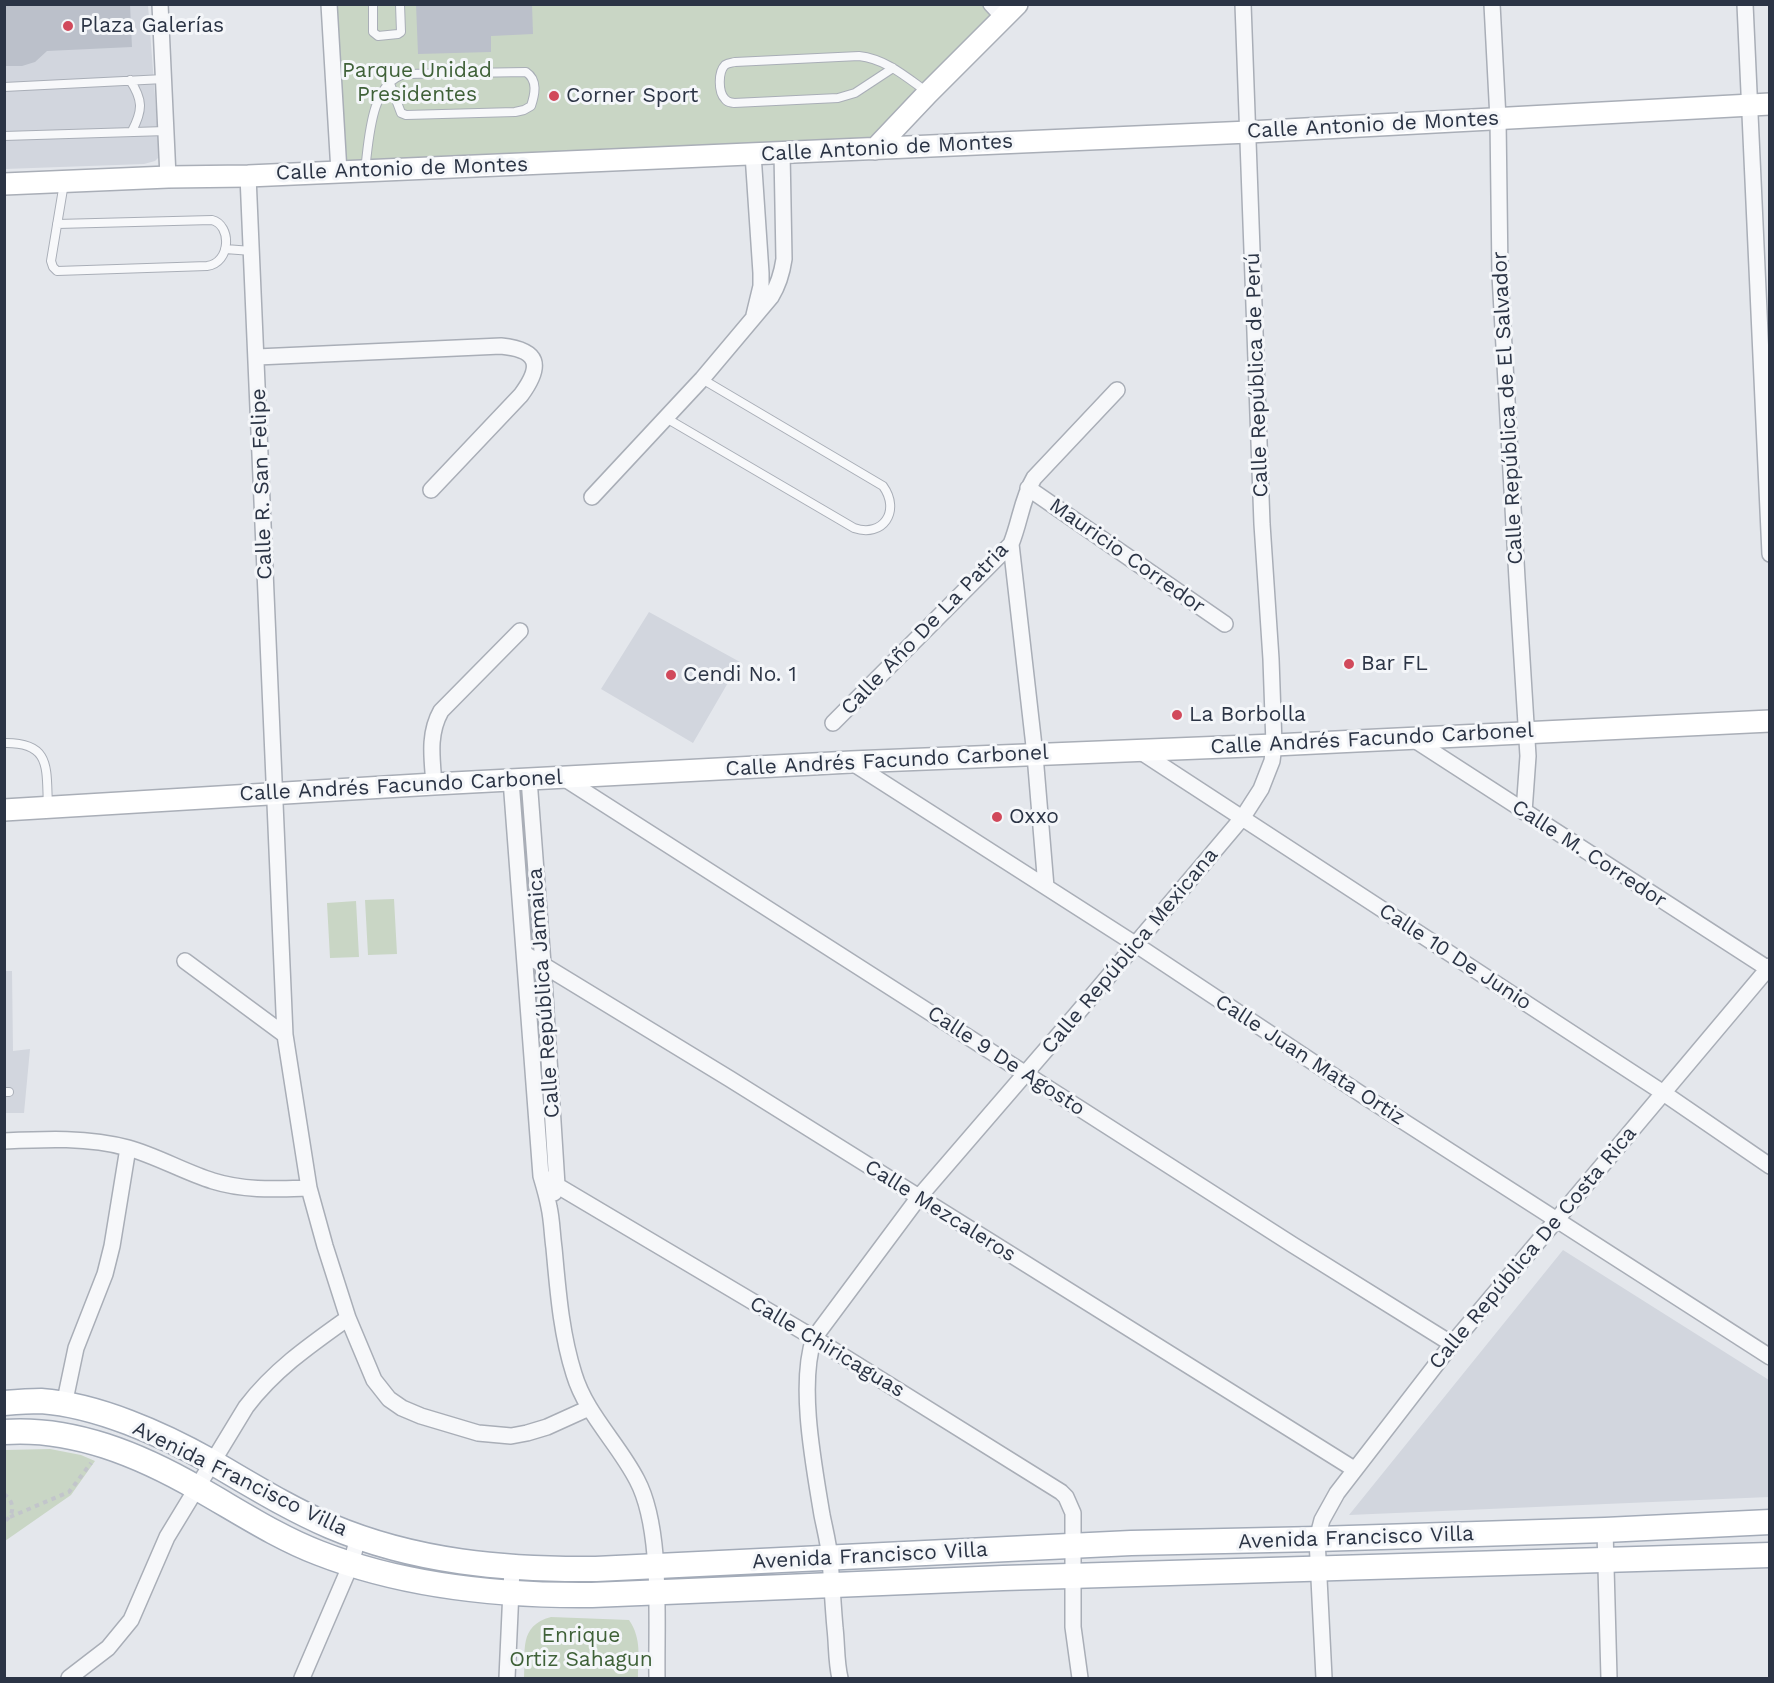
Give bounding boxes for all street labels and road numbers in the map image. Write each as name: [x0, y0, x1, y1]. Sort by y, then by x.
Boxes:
street label: Calle Antonio de Montes: [1246, 106, 1500, 144]
street label: Calle Antonio de Montes: [760, 129, 1014, 167]
street label: Calle Antonio de Montes: [275, 152, 529, 186]
street label: Calle República de El Salvador: [1487, 251, 1529, 565]
street label: Calle República de Perú: [1240, 252, 1274, 498]
street label: Calle R. San Felipe: [246, 388, 278, 580]
street label: Mauricio Corredor: [1044, 493, 1210, 619]
street label: Calle Año De La Patria: [836, 537, 1014, 721]
street label: Calle Andrés Facundo Carbonel: [1210, 718, 1534, 760]
street label: Calle Andrés Facundo Carbonel: [725, 740, 1049, 782]
street label: Calle Andrés Facundo Carbonel: [239, 765, 563, 807]
street label: Calle M. Corredor: [1507, 795, 1671, 913]
street label: Calle República Mexicana: [1036, 843, 1224, 1059]
street label: Calle República Jamaica: [523, 867, 565, 1119]
street label: Calle 10 De Junio: [1374, 898, 1536, 1016]
street label: Calle Juan Mata Ortiz: [1210, 989, 1410, 1131]
street label: Calle 9 De Agosto: [922, 1001, 1090, 1121]
street label: Calle República De Costa Rica: [1424, 1121, 1642, 1375]
street label: Calle Mezcaleros: [860, 1154, 1020, 1268]
street label: Calle Chiricaguas: [745, 1291, 909, 1403]
street label: Avenida Francisco Villa: [128, 1416, 352, 1542]
street label: Avenida Francisco Villa: [1238, 1521, 1474, 1555]
street label: Avenida Francisco Villa: [752, 1537, 988, 1575]

